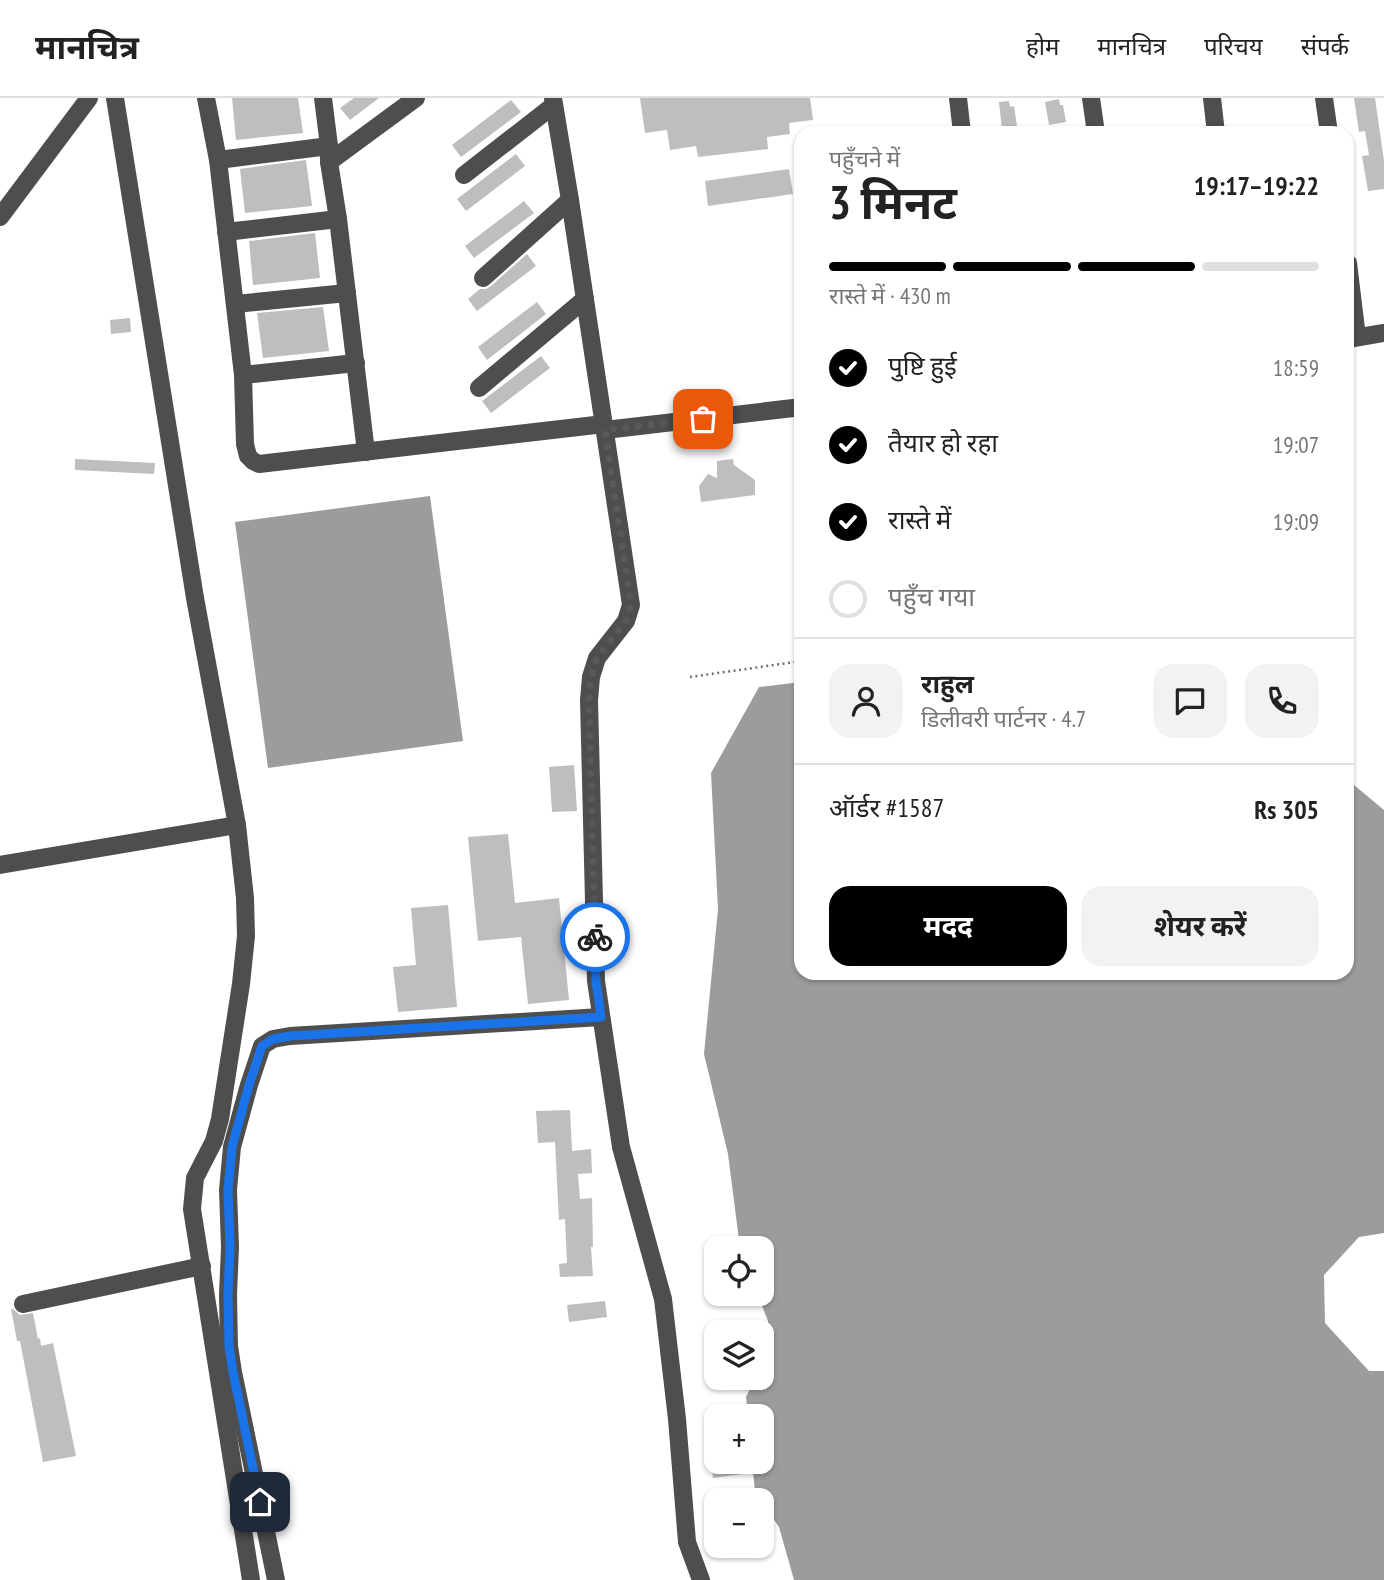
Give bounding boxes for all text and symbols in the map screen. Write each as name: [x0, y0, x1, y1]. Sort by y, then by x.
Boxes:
text: मानचित्र: [35, 25, 139, 68]
text: होम: [1026, 31, 1059, 62]
text: मानचित्र: [1097, 31, 1166, 62]
text: परिचय: [1204, 31, 1263, 62]
text: संपर्क: [1301, 31, 1349, 62]
text: पहुँचने में: [829, 144, 900, 173]
text: 19:17–19:22: [1194, 169, 1319, 202]
text: 3 मिनट: [829, 172, 957, 232]
text: रास्ते में · 430 m: [829, 281, 951, 310]
icon: check: [829, 349, 867, 387]
text: पुष्टि हुई: [888, 349, 957, 382]
text: 18:59: [1273, 353, 1319, 382]
pin: [673, 389, 733, 449]
icon: bag: [684, 400, 722, 438]
icon: check: [829, 426, 867, 464]
text: तैयार हो रहा: [888, 426, 998, 459]
text: 19:07: [1273, 430, 1319, 459]
icon: check: [829, 503, 867, 541]
text: रास्ते में: [888, 503, 951, 536]
text: 19:09: [1273, 507, 1319, 536]
text: पहुँच गया: [888, 580, 975, 613]
button: person: [829, 664, 903, 738]
button: chat: [1153, 664, 1227, 738]
button: phone: [1245, 664, 1319, 738]
text: राहुल: [921, 667, 974, 700]
text: डिलीवरी पार्टनर · 4.7: [921, 704, 1086, 733]
text: ऑर्डर #1587: [829, 791, 944, 824]
text: Rs 305: [1254, 793, 1319, 826]
button: मदद: [829, 886, 1067, 966]
button: शेयर करें: [1081, 886, 1319, 966]
courier: [560, 902, 630, 972]
icon: bike: [576, 918, 614, 956]
map controls: [704, 1236, 774, 1558]
button: locate: [704, 1236, 774, 1306]
button: layers: [704, 1320, 774, 1390]
button: +: [704, 1404, 774, 1474]
pin: [230, 1472, 290, 1532]
icon: home: [241, 1483, 279, 1521]
button: −: [704, 1488, 774, 1558]

